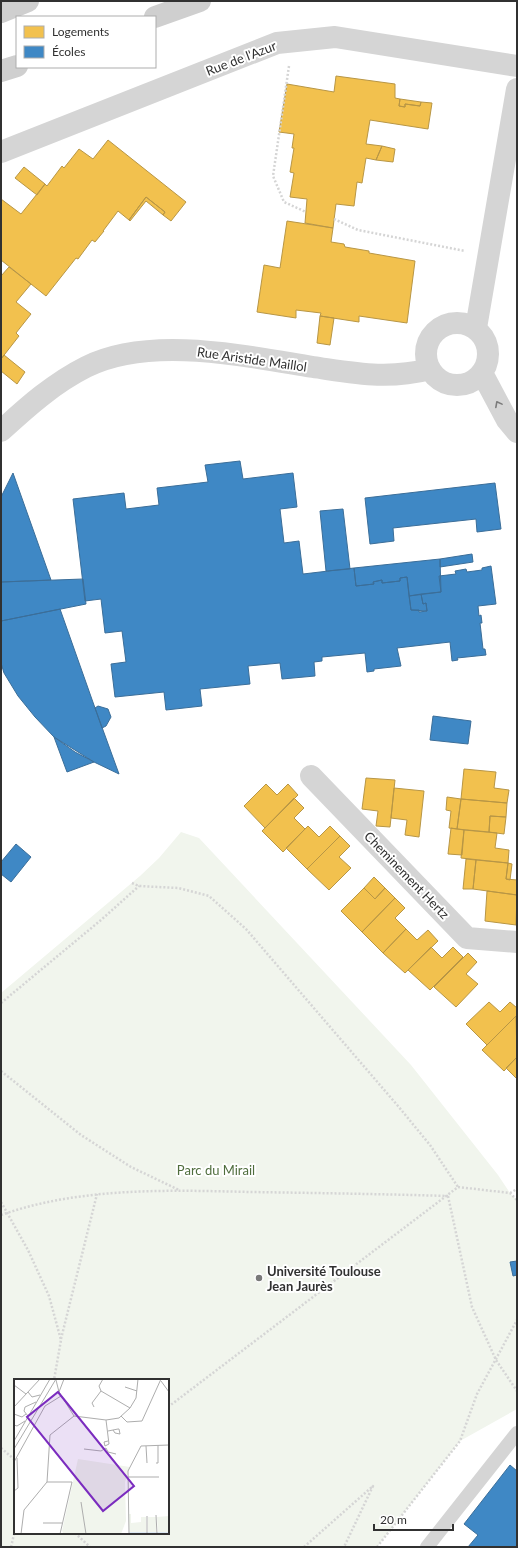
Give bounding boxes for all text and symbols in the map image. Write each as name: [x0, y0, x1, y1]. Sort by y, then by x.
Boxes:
legend: [16, 16, 156, 68]
text: Logements: [52, 24, 109, 39]
street label: Rue de l'Azur: [203, 37, 279, 79]
text: Écoles: [52, 44, 85, 59]
street label: Rue Aristide Maillol: [196, 343, 308, 375]
one-way arrow: [496, 401, 503, 408]
street label: Cheminement Hertz: [361, 828, 453, 922]
park label: Parc du Mirail: [177, 1162, 255, 1178]
place label: Université Toulouse Jean Jaurès: [267, 1263, 381, 1294]
marker: Université Toulouse Jean Jaurès: [254, 1273, 264, 1283]
inset map: [14, 1379, 169, 1534]
scale bar: [374, 1506, 453, 1532]
text: 20 m: [380, 1512, 407, 1527]

